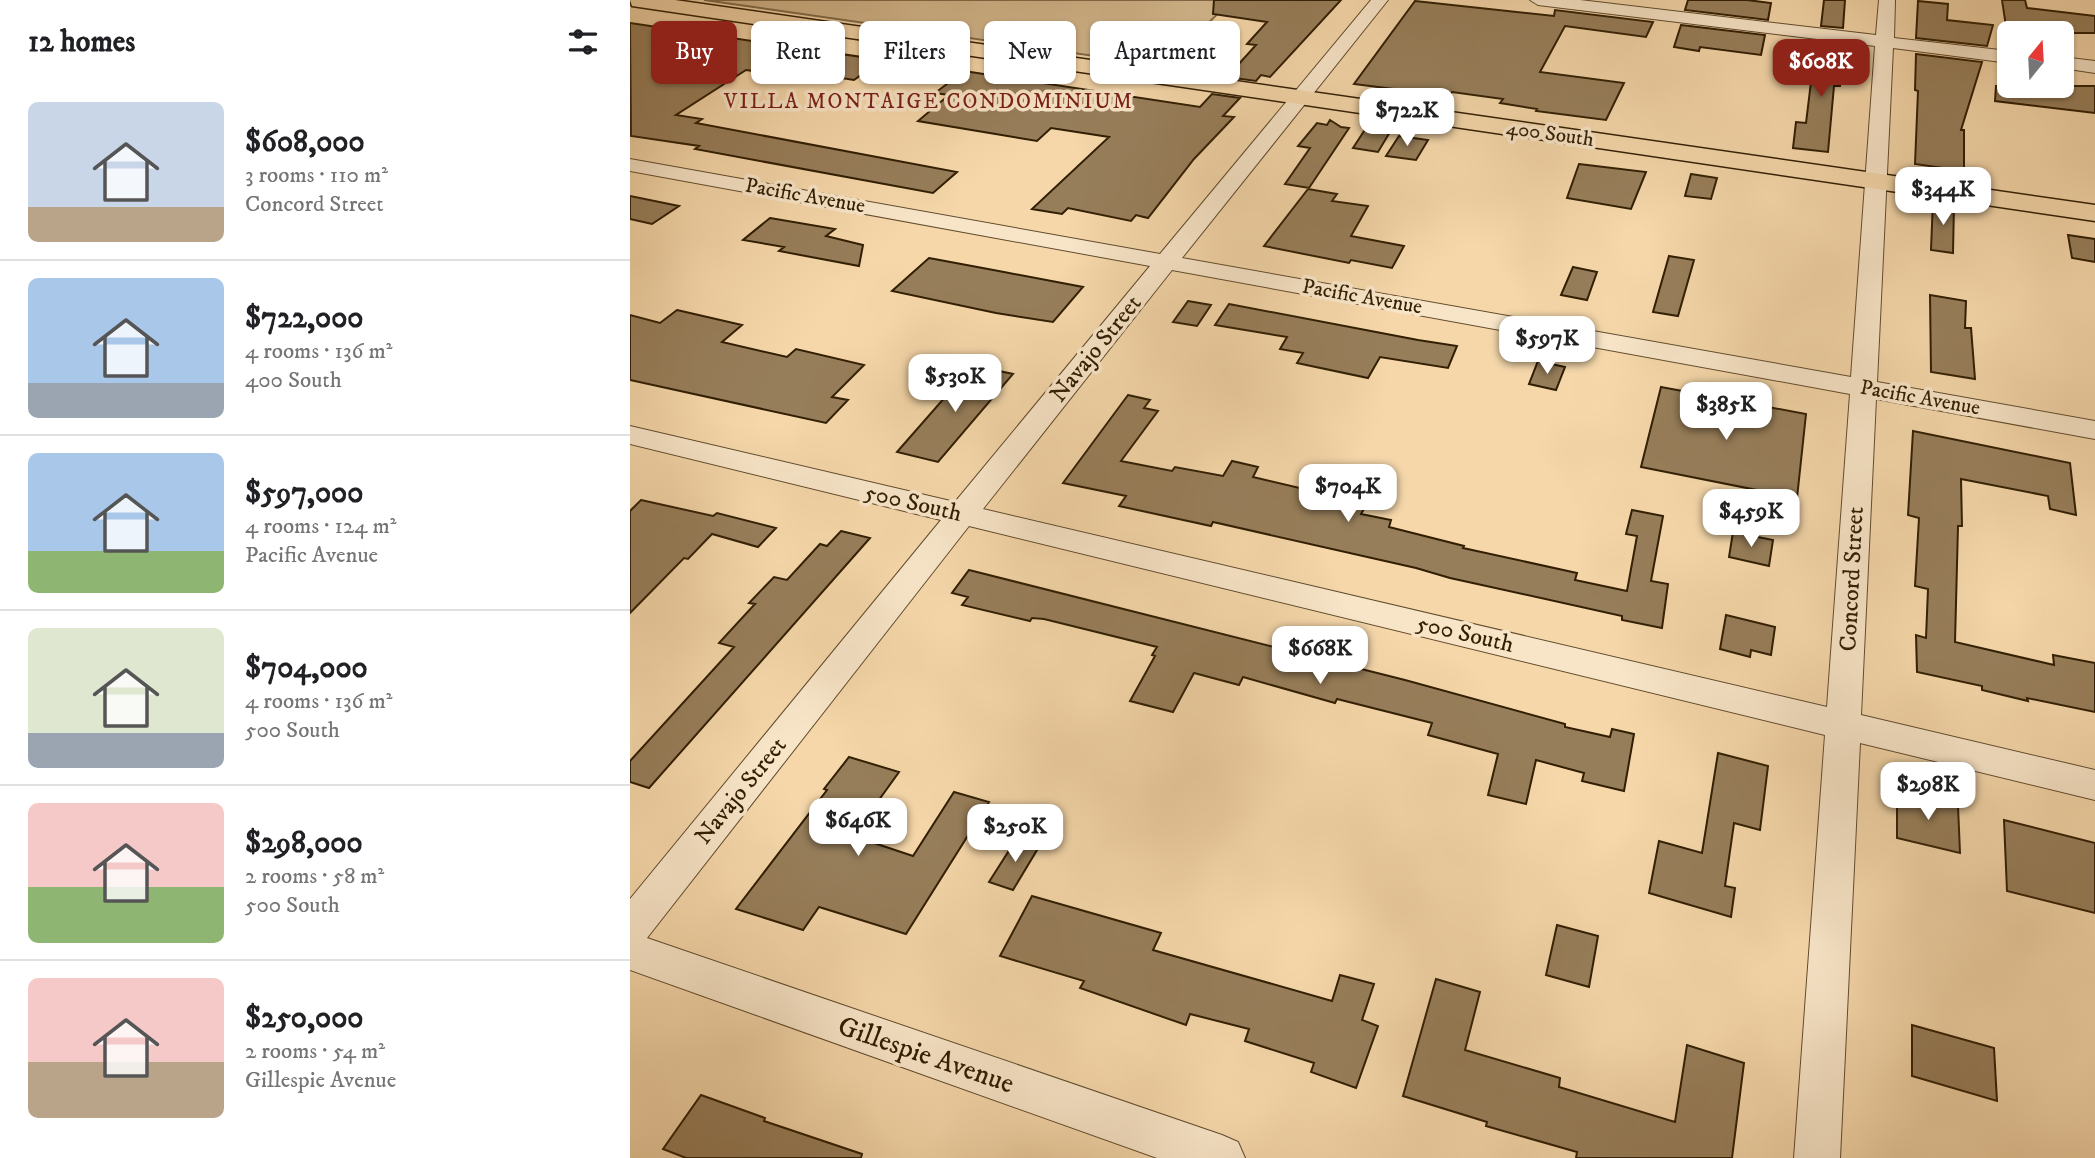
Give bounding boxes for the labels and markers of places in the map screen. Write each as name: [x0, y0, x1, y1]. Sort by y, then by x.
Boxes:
pin: $608K: [1772, 40, 1870, 99]
pin: $722K: [1358, 88, 1456, 148]
pin: $344K: [1894, 168, 1992, 227]
pin: $597K: [1498, 316, 1596, 376]
pin: $530K: [906, 354, 1004, 414]
pin: $385K: [1677, 382, 1775, 442]
pin: $704K: [1299, 464, 1397, 524]
pin: $459K: [1702, 490, 1800, 549]
pin: $668K: [1271, 626, 1369, 686]
pin: $298K: [1879, 762, 1977, 822]
pin: $646K: [809, 798, 907, 858]
pin: $250K: [966, 804, 1064, 864]

